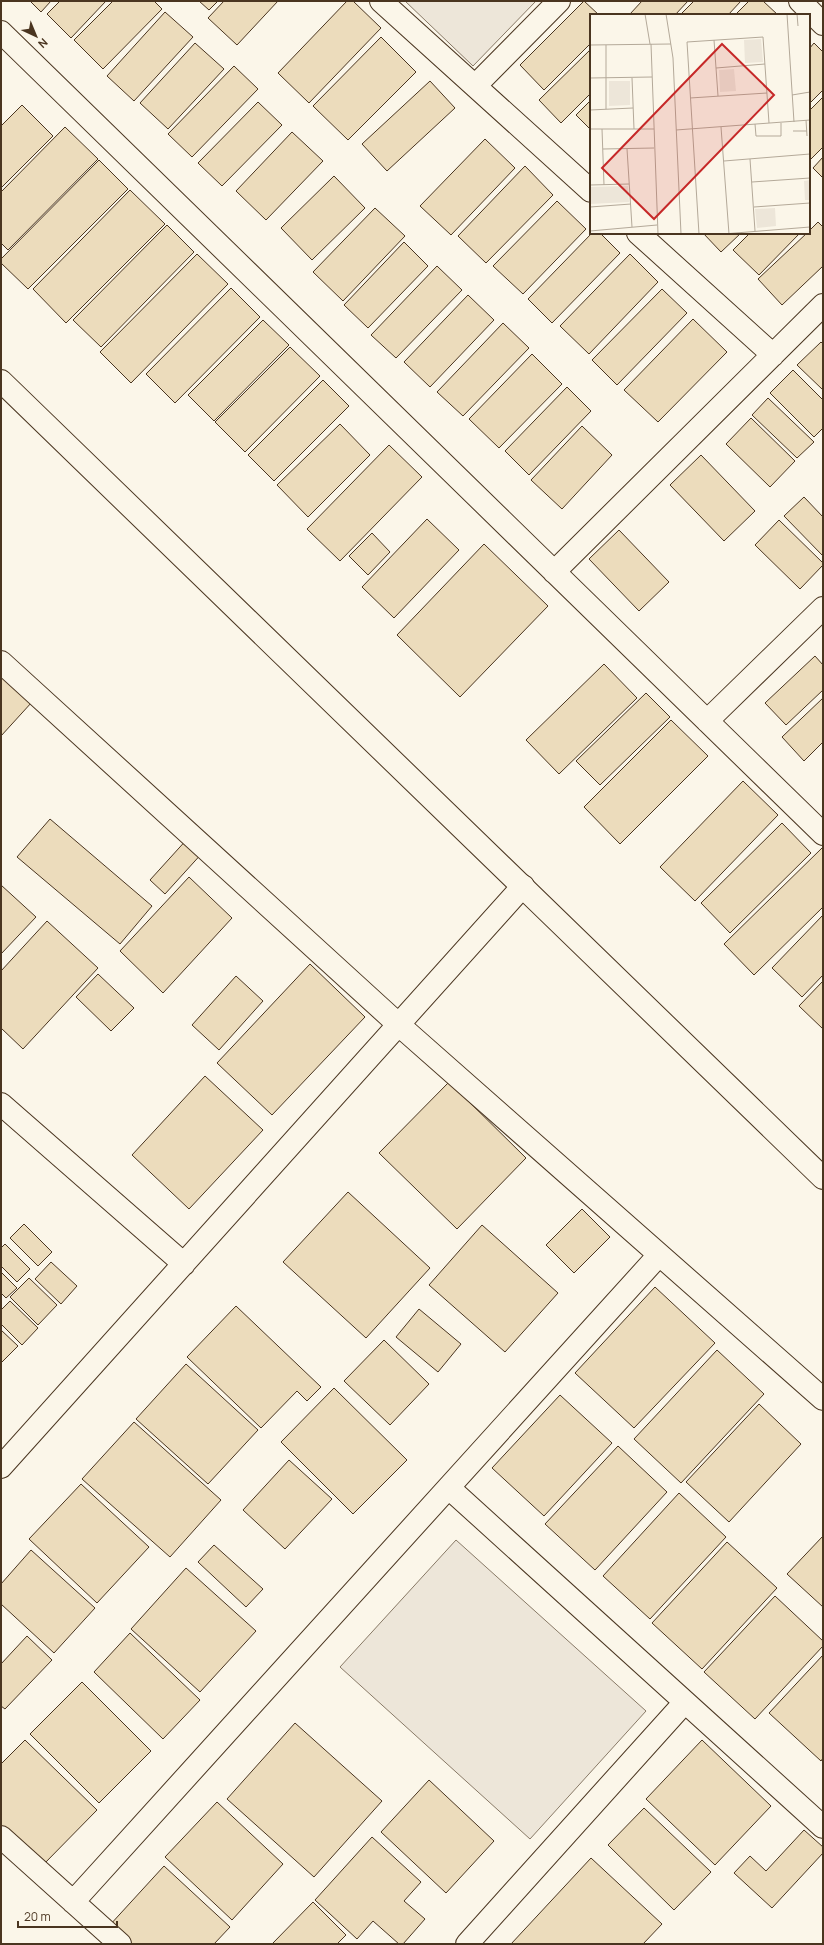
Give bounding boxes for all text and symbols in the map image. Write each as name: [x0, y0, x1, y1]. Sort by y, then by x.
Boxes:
inset map: [590, 14, 810, 234]
north arrow: [16, 16, 56, 56]
text: N: [35, 35, 51, 52]
scale bar: [18, 1903, 117, 1929]
text: 20 m: [24, 1908, 51, 1925]

